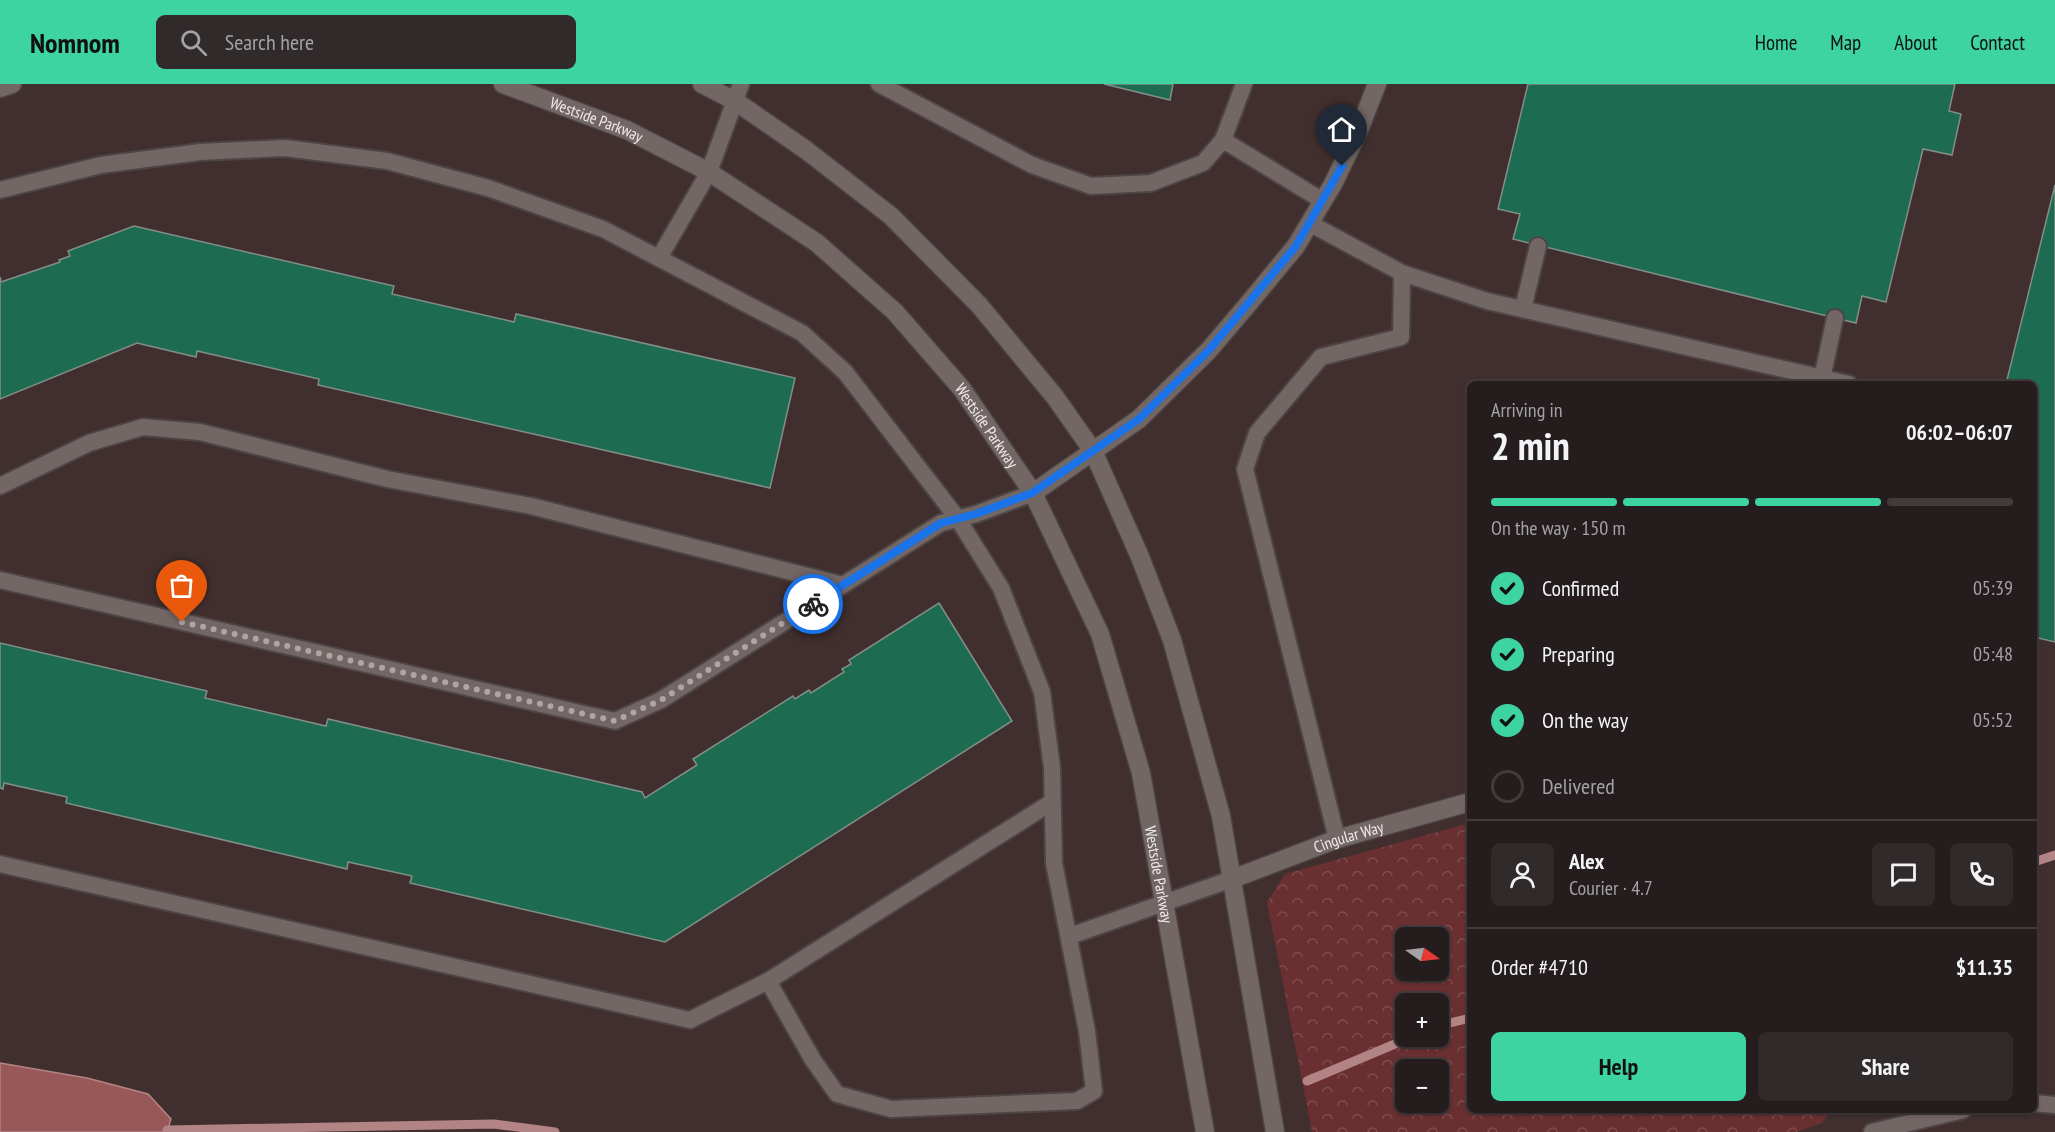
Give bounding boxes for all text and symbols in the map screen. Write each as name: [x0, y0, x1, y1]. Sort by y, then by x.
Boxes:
search box: [156, 15, 576, 69]
text: Nomnom: [30, 24, 120, 61]
icon: search: [177, 26, 210, 59]
text: Search here: [225, 28, 314, 56]
text: Home: [1755, 29, 1797, 56]
text: Map: [1830, 29, 1861, 56]
text: About: [1894, 29, 1937, 56]
text: Contact: [1970, 29, 2025, 56]
street label: Westside Parkway: [547, 92, 647, 147]
pin: [1316, 104, 1367, 166]
icon: home: [1325, 113, 1358, 146]
street label: Westside Parkway: [951, 379, 1023, 472]
text: Arriving in: [1491, 397, 1563, 423]
text: 06:02–06:07: [1906, 418, 2013, 446]
text: 2 min: [1491, 420, 1570, 471]
text: On the way · 150 m: [1491, 515, 1626, 541]
pin: [156, 560, 207, 622]
icon: bag: [165, 569, 198, 602]
icon: check: [1491, 572, 1524, 605]
courier: [783, 574, 843, 634]
text: Confirmed: [1542, 574, 1619, 602]
text: 05:39: [1973, 575, 2013, 601]
icon: bike: [797, 588, 830, 621]
icon: check: [1491, 638, 1524, 671]
text: Preparing: [1542, 640, 1615, 668]
text: 05:48: [1973, 641, 2013, 667]
icon: check: [1491, 704, 1524, 737]
text: On the way: [1542, 706, 1628, 734]
text: 05:52: [1973, 707, 2013, 733]
text: Delivered: [1542, 772, 1615, 800]
street label: Cingular Way: [1311, 817, 1386, 857]
street label: Westside Parkway: [1141, 825, 1178, 925]
button: person: [1491, 843, 1554, 906]
button: chat: [1872, 843, 1935, 906]
button: phone: [1950, 843, 2013, 906]
text: Alex: [1569, 847, 1604, 875]
text: Courier · 4.7: [1569, 875, 1653, 901]
north arrow: [1395, 927, 1449, 981]
map controls: [1395, 927, 1449, 1113]
text: Order #4710: [1491, 953, 1588, 981]
text: $11.35: [1956, 953, 2013, 981]
button: +: [1395, 993, 1449, 1047]
button: Help: [1491, 1032, 1746, 1101]
button: Share: [1758, 1032, 2013, 1101]
button: −: [1395, 1059, 1449, 1113]

